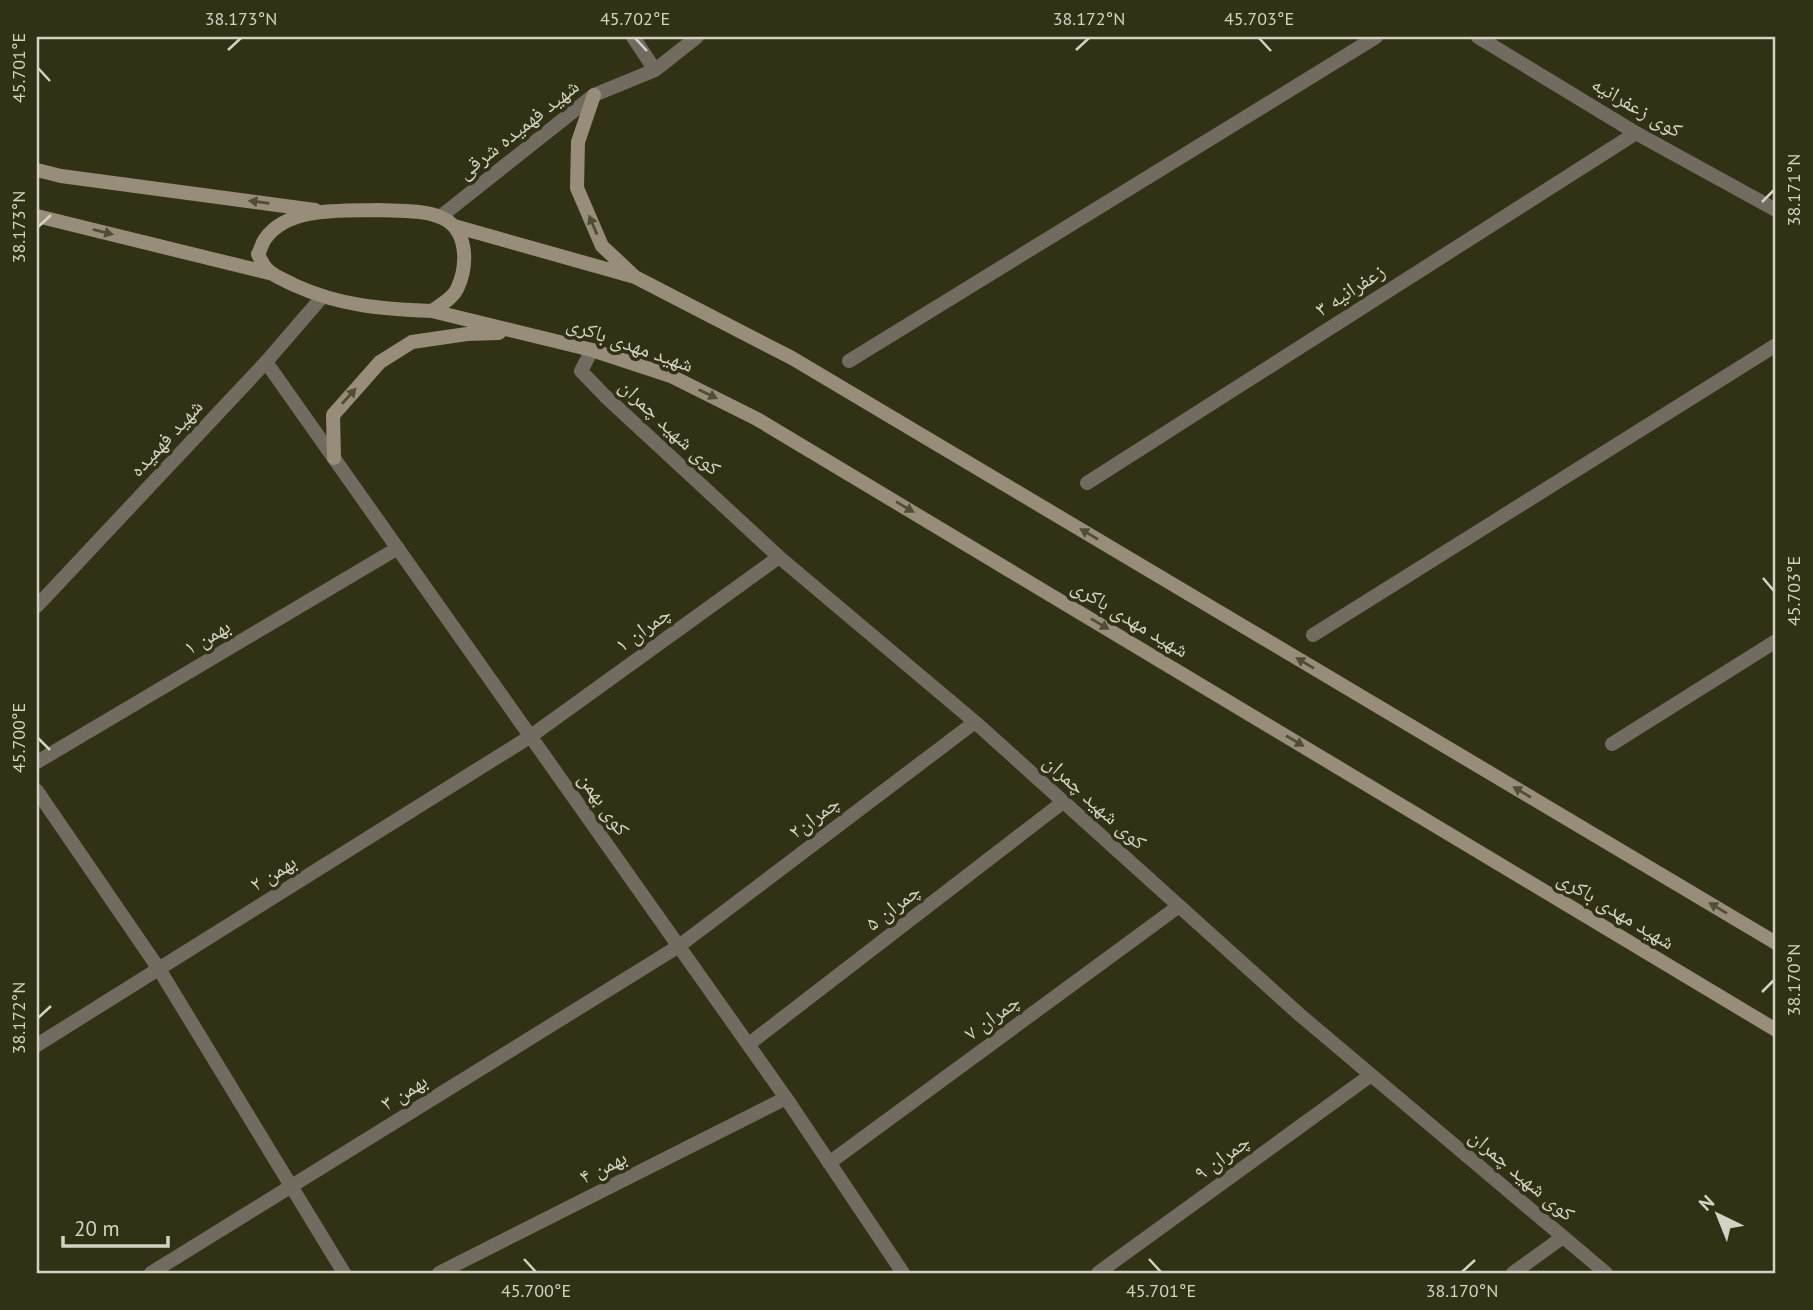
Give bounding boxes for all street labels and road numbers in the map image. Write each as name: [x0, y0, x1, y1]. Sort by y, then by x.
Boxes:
street label: کوی زعفرانیه: [1587, 70, 1688, 143]
street label: شهید فهمیده شرقی: [451, 73, 584, 185]
street label: زعفرانیه ۳: [1310, 257, 1390, 322]
street label: شهید مهدی باکری: [563, 309, 697, 378]
street label: کوی شهید چمران: [614, 372, 727, 481]
street label: شهید فهمیده: [123, 393, 208, 482]
street label: شهید مهدی باکری: [1067, 572, 1194, 663]
street label: چمران ۱: [609, 599, 676, 658]
street label: بهمن ۱: [178, 612, 235, 661]
street label: کوی شهید چمران: [1038, 748, 1153, 855]
street label: کوی بهمن: [573, 767, 636, 841]
street label: چمران۲: [783, 789, 845, 845]
street label: بهمن ۲: [244, 848, 301, 897]
street label: شهید مهدی باکری: [1553, 864, 1680, 955]
street label: چمران ۵: [860, 877, 926, 937]
street label: چمران ۷: [958, 987, 1025, 1046]
street label: بهمن ۳: [375, 1067, 432, 1116]
street label: کوی شهید چمران: [1464, 1123, 1581, 1227]
street label: چمران ۹: [1188, 1127, 1255, 1186]
street label: بهمن ۴: [574, 1143, 631, 1190]

